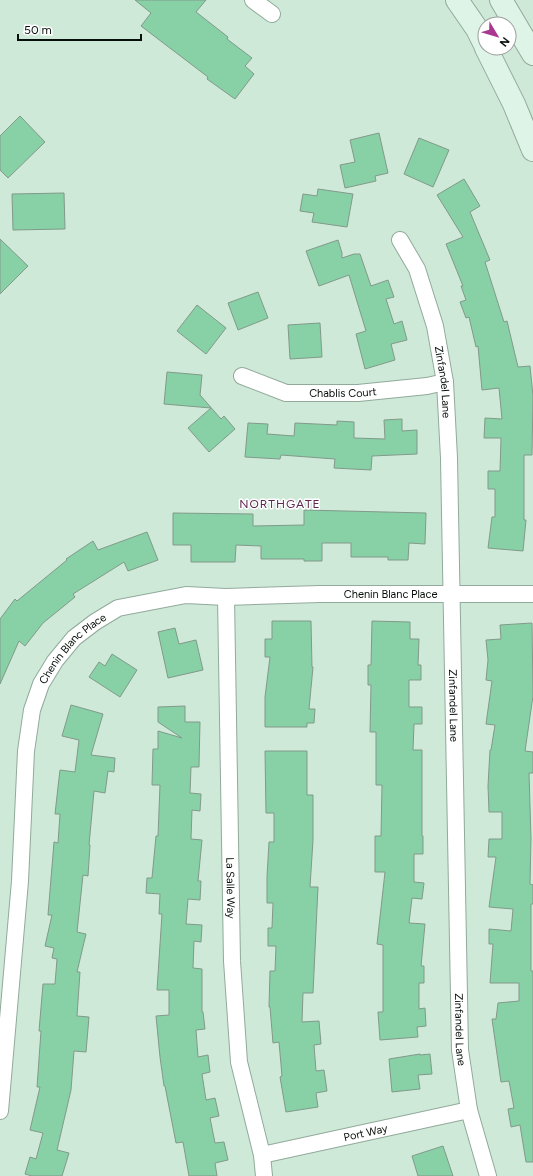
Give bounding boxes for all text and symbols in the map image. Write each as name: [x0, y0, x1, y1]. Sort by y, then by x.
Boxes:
scale bar: [18, 16, 141, 42]
north arrow: [477, 16, 517, 56]
text: 50 m: [24, 23, 52, 37]
text: N: [497, 34, 512, 49]
street label: Zinfandel Lane: [432, 345, 453, 418]
street label: Chablis Court: [309, 385, 377, 400]
district label: NORTHGATE: [239, 497, 321, 511]
street label: Chenin Blanc Place: [344, 588, 437, 601]
street label: Chenin Blanc Place: [37, 611, 109, 687]
street label: Zinfandel Lane: [446, 669, 460, 742]
street label: La Salle Way: [223, 857, 237, 919]
street label: Zinfandel Lane: [452, 993, 468, 1067]
street label: Port Way: [342, 1122, 389, 1144]

